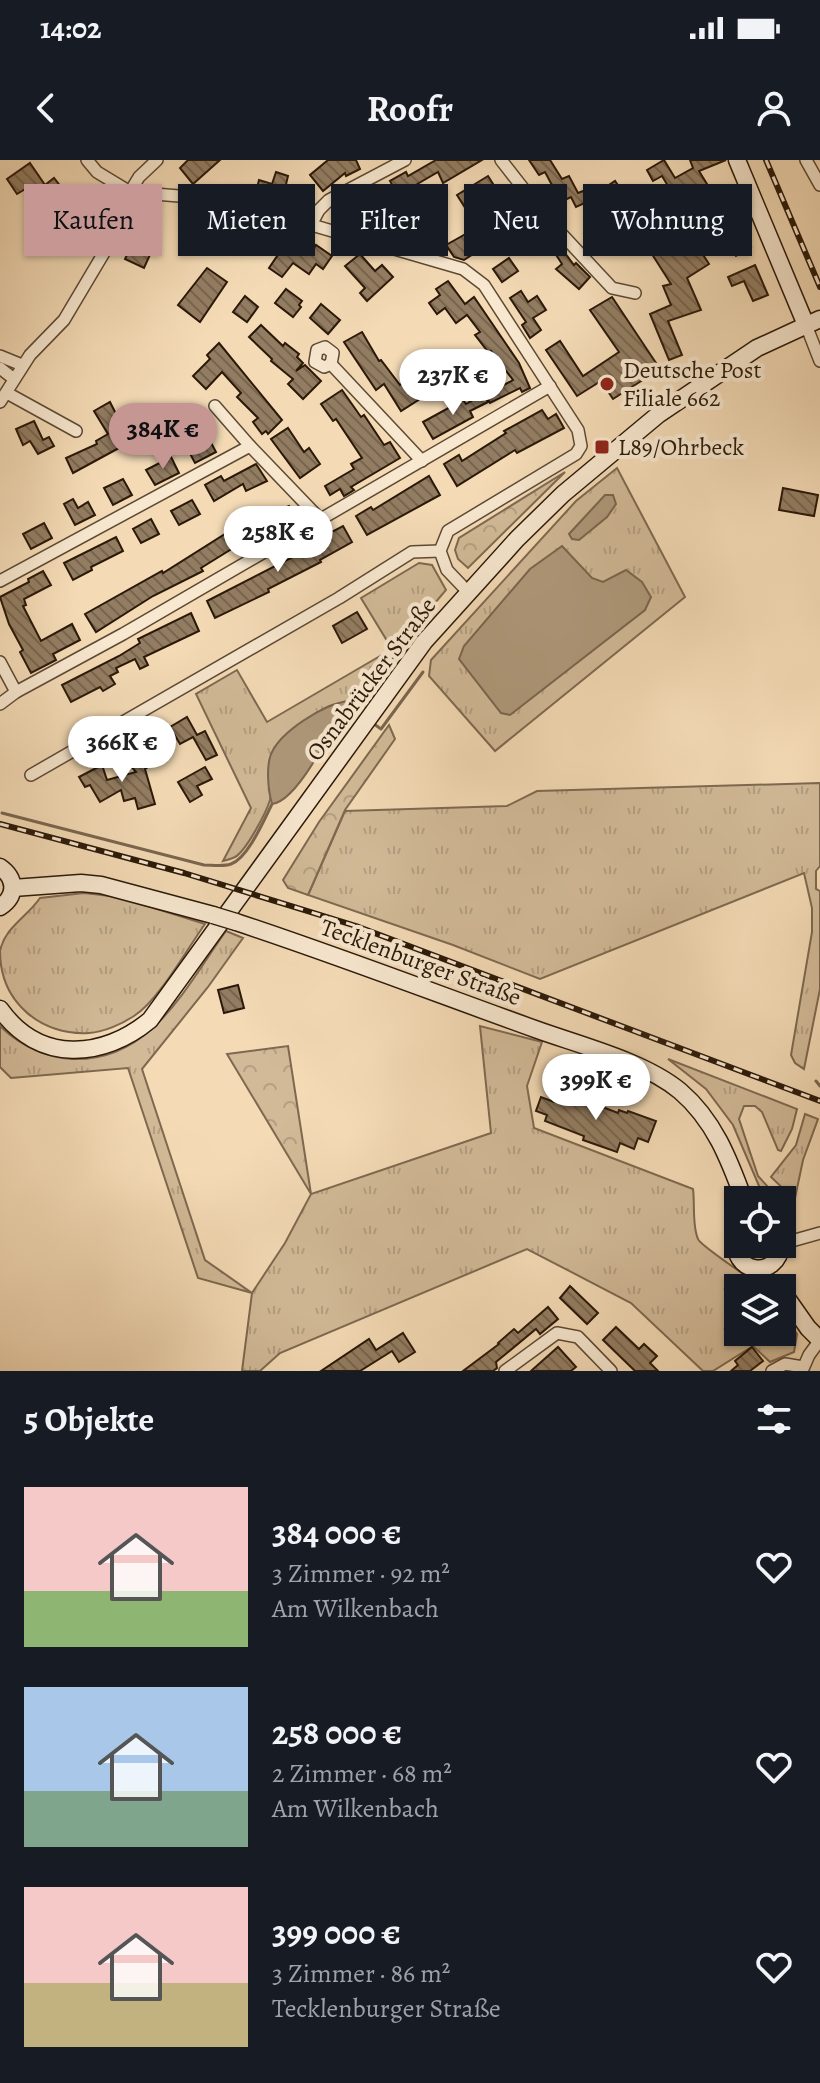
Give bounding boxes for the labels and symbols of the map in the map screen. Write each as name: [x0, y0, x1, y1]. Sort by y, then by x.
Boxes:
pin: 237K €: [388, 349, 518, 417]
place label: Deutsche Post Filiale 662: [623, 354, 761, 414]
marker: Deutsche Post Filiale 662: [598, 375, 616, 393]
pin: 384K €: [98, 403, 228, 471]
place label: L89/Ohrbeck: [618, 431, 744, 463]
marker: L89/Ohrbeck: [593, 438, 611, 456]
pin: 258K €: [213, 506, 343, 574]
street label: Osnabrücker Straße: [299, 591, 443, 767]
pin: 366K €: [57, 716, 187, 784]
street label: Tecklenburger Straße: [316, 911, 526, 1013]
pin: 399K €: [531, 1054, 661, 1122]

